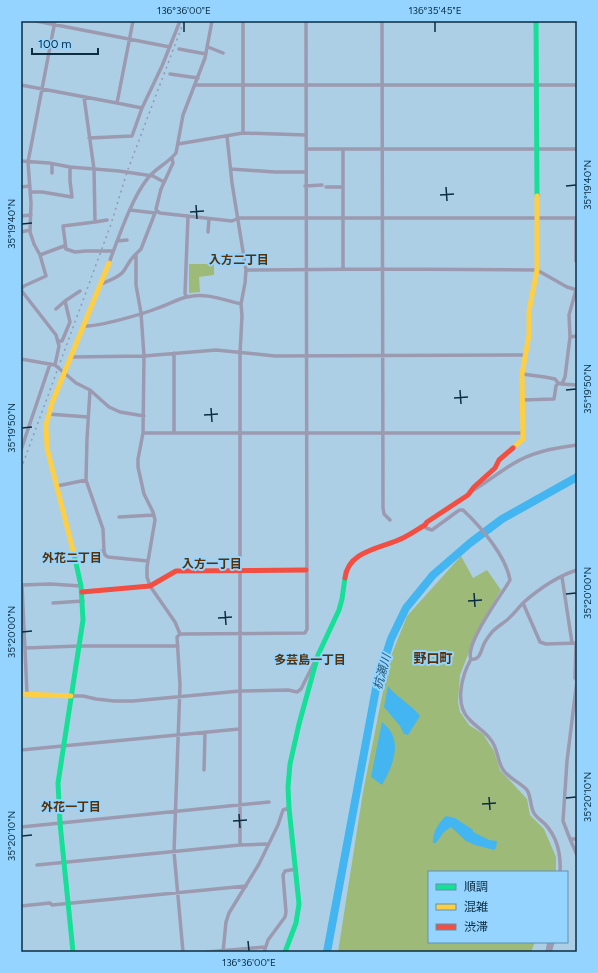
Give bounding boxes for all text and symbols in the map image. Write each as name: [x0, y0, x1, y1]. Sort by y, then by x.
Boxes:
text: 136°36'00"E: [157, 4, 211, 17]
text: 136°35'45"E: [408, 4, 462, 17]
scale bar: [32, 30, 98, 56]
text: 100 m: [38, 37, 72, 51]
text: 35°19'40"N: [581, 160, 594, 210]
text: 35°19'40"N: [5, 199, 18, 249]
district label: 入方二丁目: [209, 253, 269, 267]
text: 35°19'50"N: [581, 364, 594, 414]
text: 35°19'50"N: [5, 403, 18, 453]
district label: 外花二丁目: [42, 551, 102, 565]
district label: 入方一丁目: [182, 557, 242, 571]
text: 35°20'00"N: [581, 567, 594, 619]
text: 35°20'00"N: [5, 606, 18, 658]
water label: 杭瀬川: [370, 651, 394, 691]
district label: 野口町: [413, 651, 453, 666]
district label: 多芸島一丁目: [274, 653, 346, 667]
text: 35°20'10"N: [581, 772, 594, 822]
district label: 外花一丁目: [41, 800, 101, 814]
text: 35°20'10"N: [5, 811, 18, 861]
legend: [428, 871, 568, 943]
text: 順調: [464, 880, 488, 894]
text: 混雑: [464, 900, 488, 914]
text: 渋滞: [464, 920, 488, 934]
text: 136°36'00"E: [222, 956, 276, 969]

